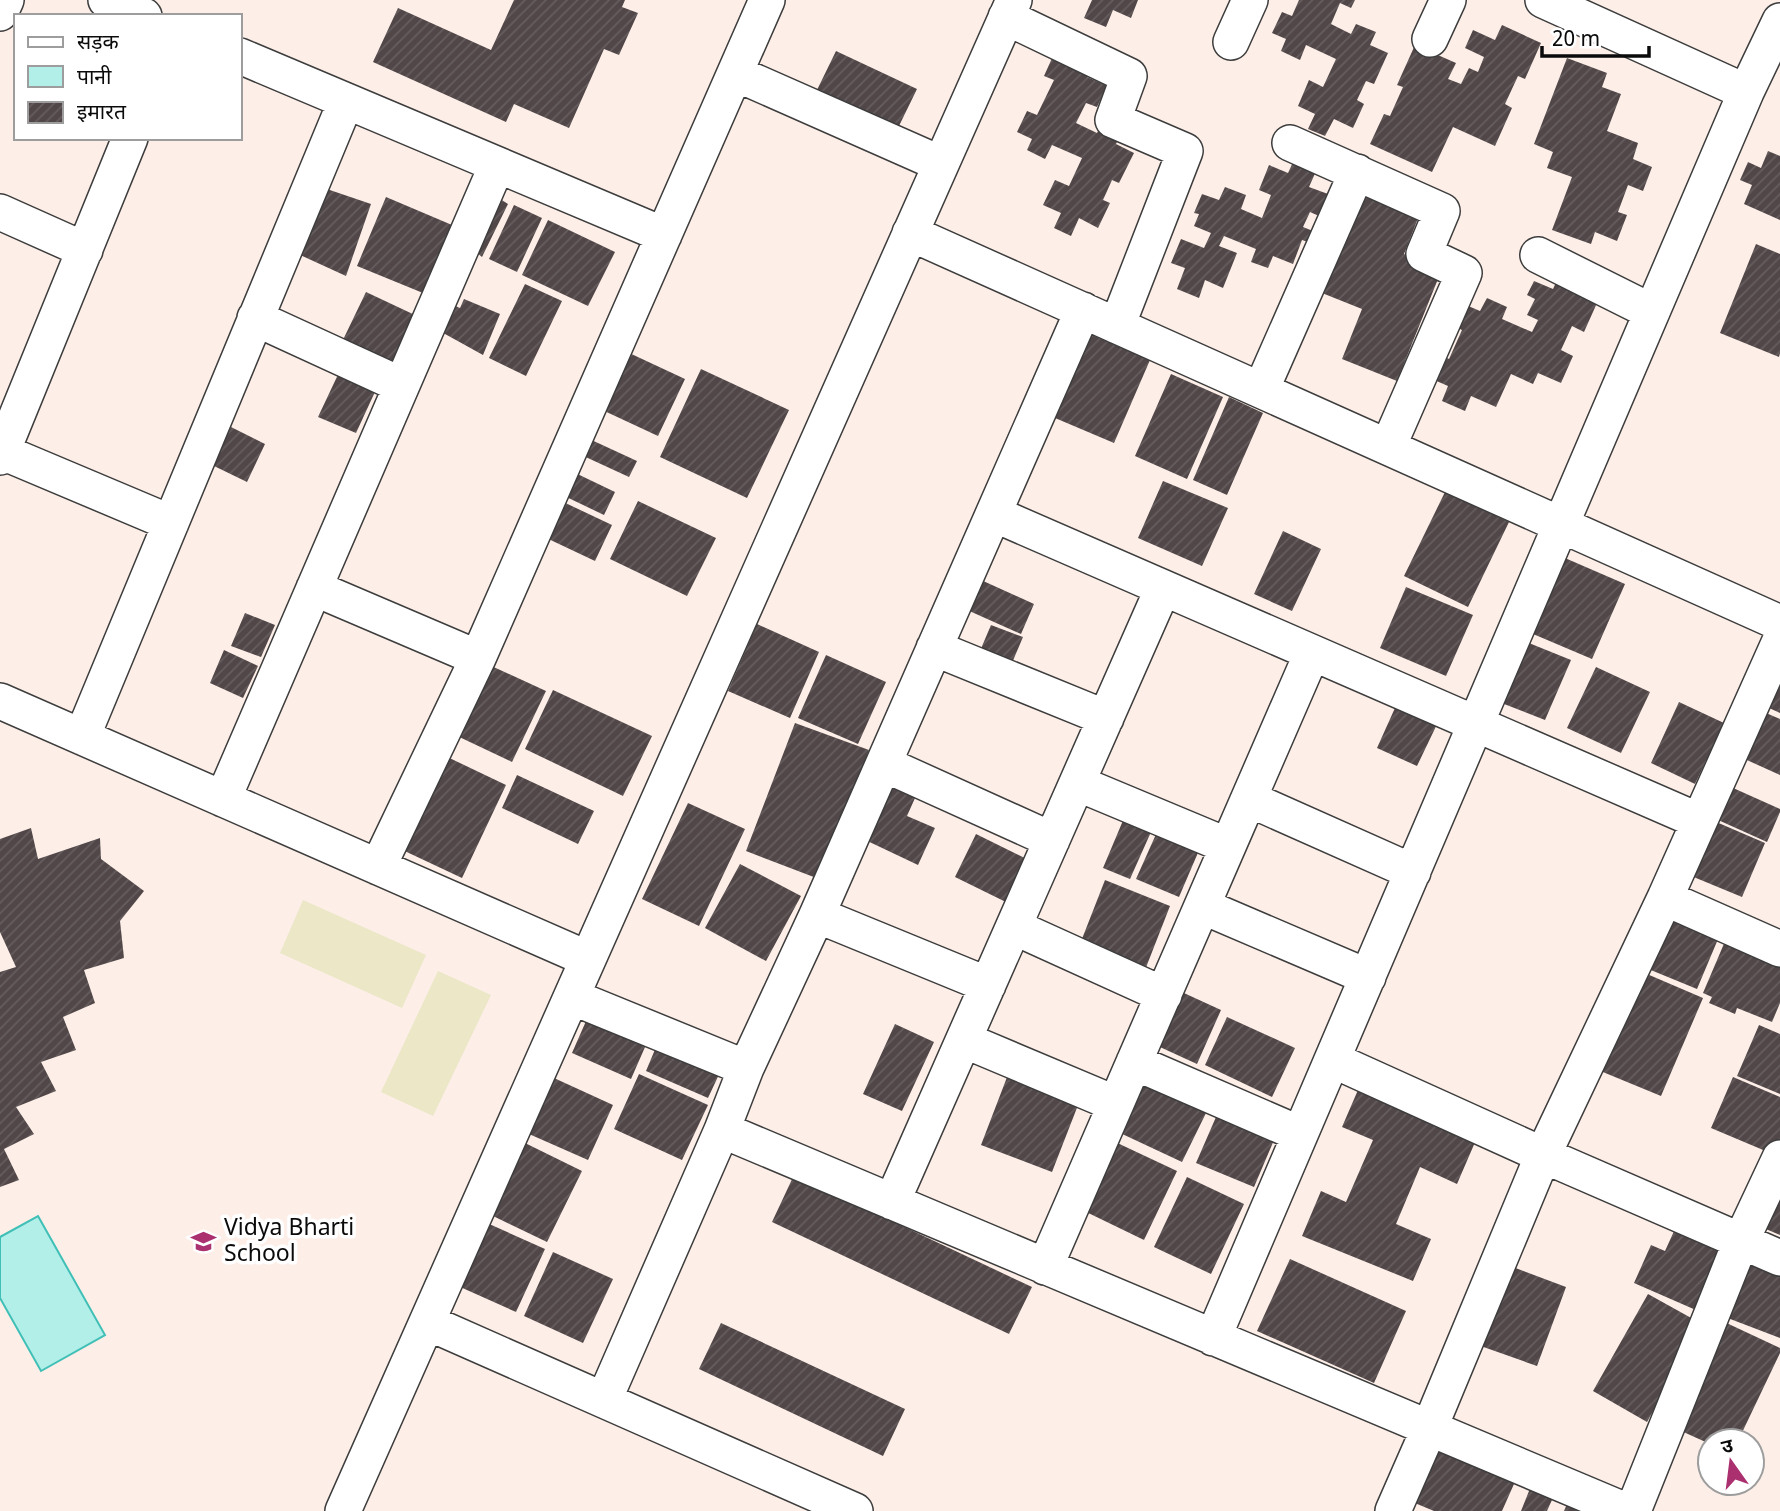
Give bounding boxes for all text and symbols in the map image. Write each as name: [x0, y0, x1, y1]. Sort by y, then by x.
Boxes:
legend: [14, 14, 242, 140]
scale bar: [1542, 14, 1649, 58]
text: 20 m: [1552, 27, 1600, 55]
text: सड़क: [77, 30, 119, 58]
text: पानी: [77, 65, 112, 93]
text: इमारत: [77, 100, 127, 128]
place label: Vidya Bharti School: [224, 1214, 354, 1270]
school or university icon: Vidya Bharti School: [190, 1228, 218, 1256]
north arrow: [1696, 1427, 1766, 1497]
text: उ: [1719, 1434, 1737, 1461]

